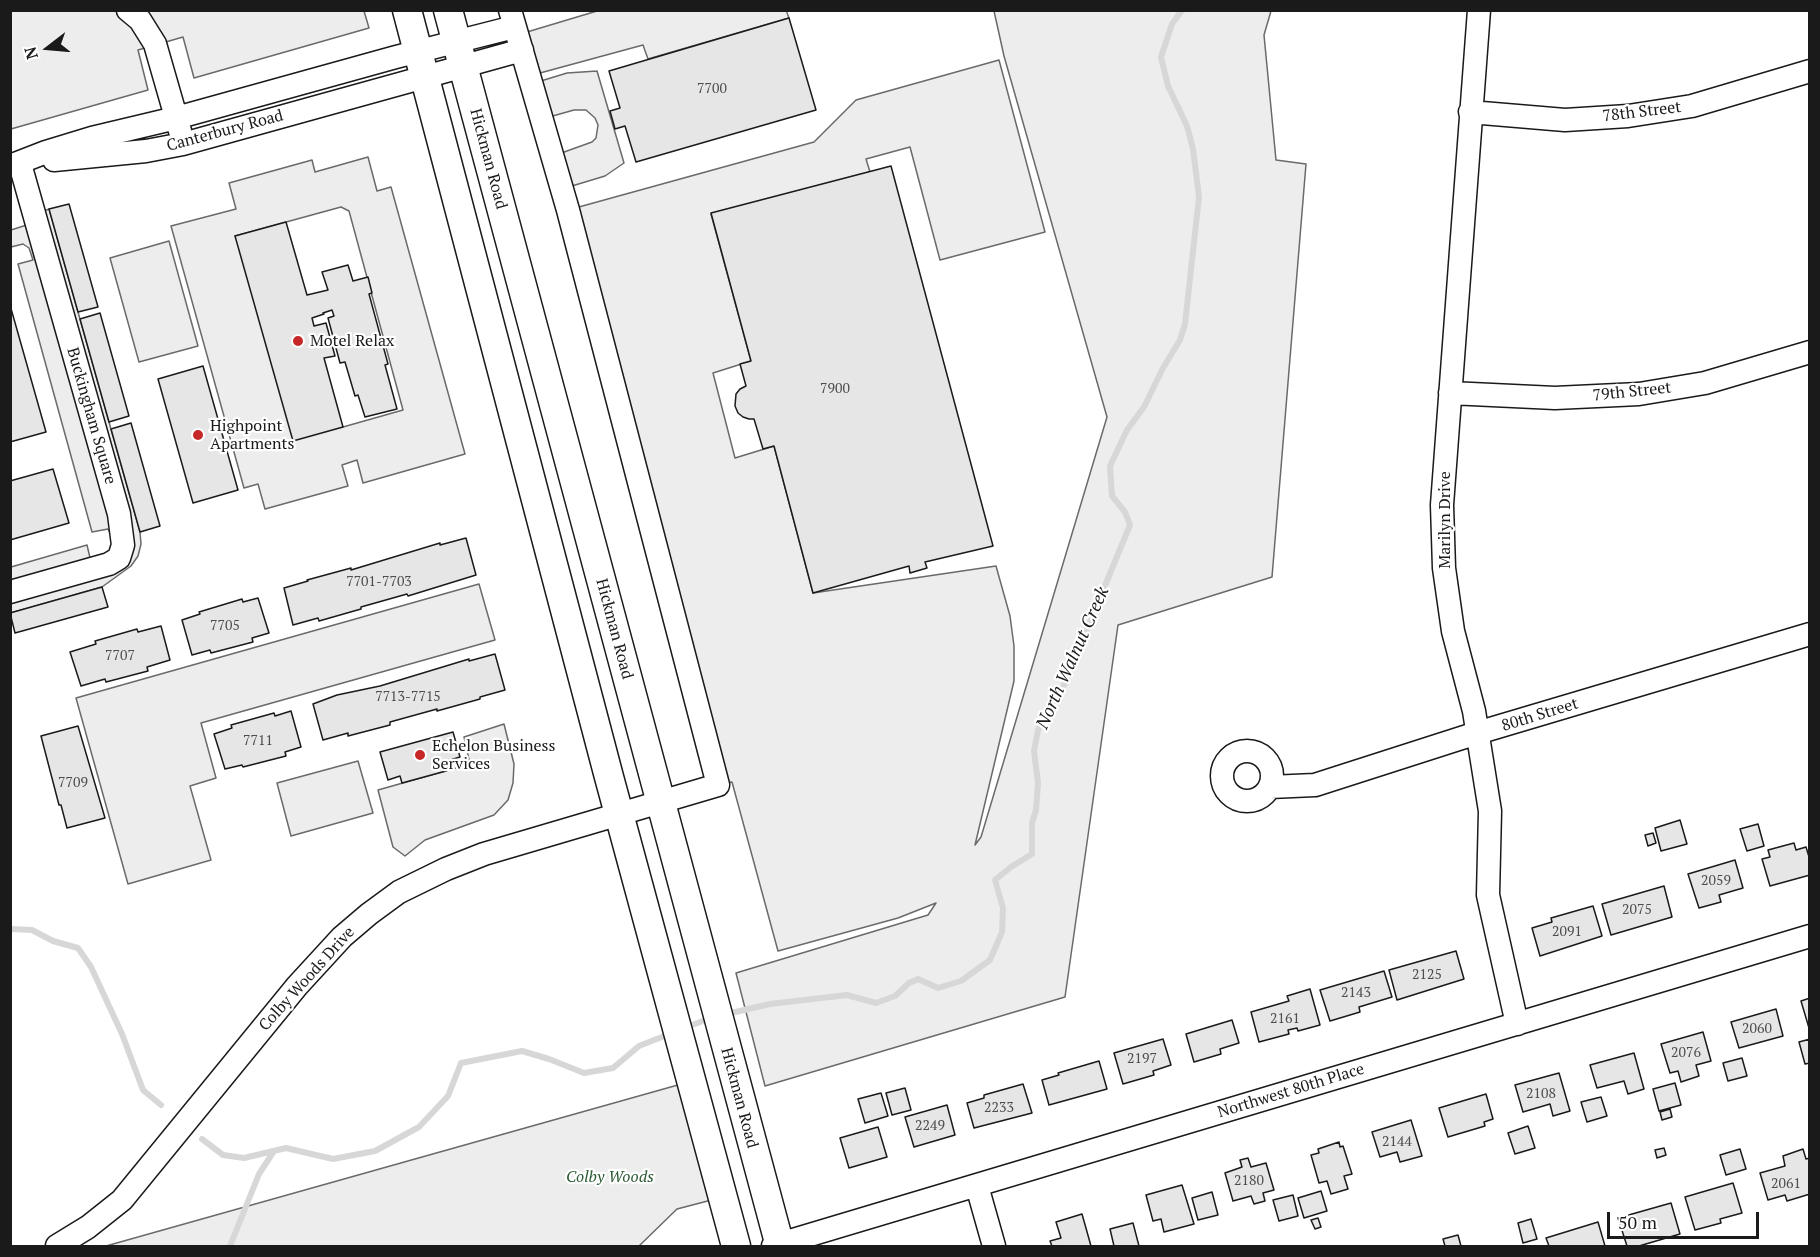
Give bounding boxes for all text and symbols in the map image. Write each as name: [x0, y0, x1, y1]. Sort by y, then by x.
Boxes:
north arrow: [18, 18, 78, 78]
text: N: [18, 44, 43, 62]
house number: 7700: [697, 81, 727, 97]
street label: 78th Street: [1602, 98, 1682, 126]
street label: Canterbury Road: [165, 106, 285, 156]
street label: Hickman Road: [465, 107, 511, 211]
place label: Motel Relax: [310, 331, 394, 351]
marker: Motel Relax: [291, 334, 305, 348]
street label: Buckingham Square: [62, 345, 120, 487]
street label: 79th Street: [1592, 378, 1672, 406]
house number: 7900: [820, 381, 850, 397]
place label: Highpoint Apartments: [210, 416, 294, 454]
marker: Highpoint Apartments: [191, 428, 205, 442]
street label: Marilyn Drive: [1435, 471, 1455, 569]
house number: 7701-7703: [346, 574, 412, 590]
street label: Hickman Road: [591, 577, 637, 681]
water label: North Walnut Creek: [1032, 584, 1114, 732]
house number: 7705: [210, 618, 240, 634]
house number: 7707: [105, 648, 135, 664]
house number: 7713-7715: [375, 689, 441, 705]
street label: 80th Street: [1499, 694, 1581, 736]
house number: 7711: [243, 733, 273, 749]
place label: Echelon Business Services: [432, 736, 555, 774]
marker: Echelon Business Services: [413, 748, 427, 762]
house number: 7709: [58, 775, 88, 791]
house number: 2059: [1701, 873, 1731, 889]
house number: 2075: [1622, 902, 1652, 918]
street label: Colby Woods Drive: [255, 923, 359, 1035]
house number: 2091: [1552, 924, 1582, 940]
house number: 2125: [1412, 967, 1442, 983]
house number: 2143: [1341, 985, 1371, 1001]
house number: 2161: [1270, 1011, 1300, 1027]
house number: 2060: [1742, 1021, 1772, 1037]
house number: 2076: [1671, 1045, 1701, 1061]
street label: Hickman Road: [716, 1046, 762, 1150]
house number: 2197: [1127, 1051, 1157, 1067]
street label: Northwest 80th Place: [1215, 1060, 1367, 1122]
house number: 2108: [1526, 1086, 1556, 1102]
house number: 2233: [984, 1100, 1014, 1116]
house number: 2249: [915, 1118, 945, 1134]
house number: 2144: [1382, 1134, 1412, 1150]
park label: Colby Woods: [566, 1167, 654, 1187]
house number: 2180: [1234, 1173, 1264, 1189]
house number: 2061: [1771, 1176, 1801, 1192]
scale bar: [1610, 1200, 1762, 1238]
text: 50 m: [1618, 1210, 1657, 1234]

